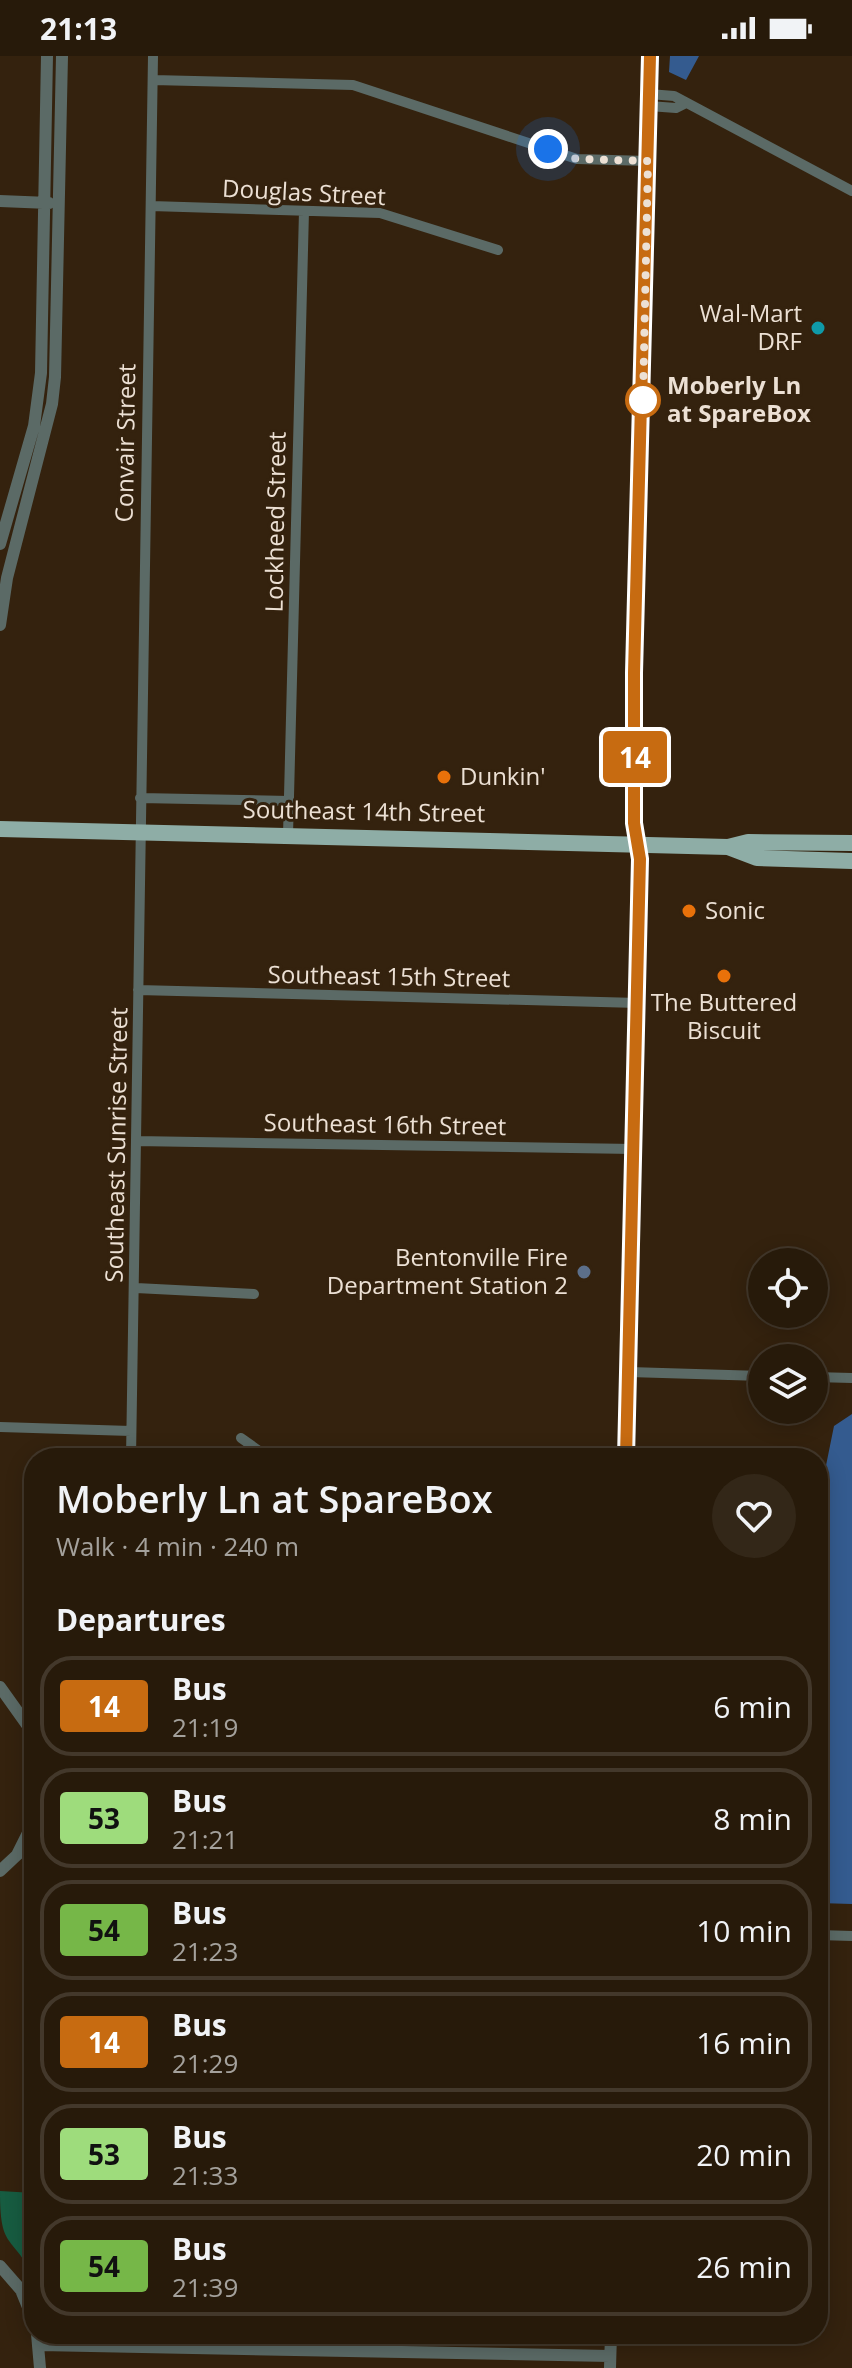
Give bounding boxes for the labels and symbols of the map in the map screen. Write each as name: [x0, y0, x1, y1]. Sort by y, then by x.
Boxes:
your location: [528, 129, 568, 169]
street label: Douglas Street: [221, 171, 387, 212]
place label: Wal-Mart DRF: [699, 296, 802, 357]
marker: Wal-Mart DRF: [809, 319, 827, 337]
street label: Convair Street: [107, 363, 142, 523]
place label: Moberly Ln at SpareBox: [667, 368, 811, 429]
marker: Moberly Ln at SpareBox: [626, 383, 660, 417]
street label: Lockheed Street: [256, 431, 293, 613]
line badge: 14: [599, 731, 671, 783]
place label: Dunkin': [460, 759, 546, 792]
marker: Dunkin': [435, 768, 453, 786]
street label: Southeast 14th Street: [242, 792, 486, 829]
place label: Sonic: [705, 893, 765, 926]
marker: Sonic: [680, 902, 698, 920]
street label: Southeast 15th Street: [267, 957, 511, 994]
marker: The Buttered Biscuit: [715, 967, 733, 985]
place label: The Buttered Biscuit: [651, 985, 797, 1046]
street label: Southeast Sunrise Street: [97, 1007, 134, 1283]
street label: Southeast 16th Street: [263, 1105, 507, 1142]
place label: Bentonville Fire Department Station 2: [327, 1240, 568, 1301]
marker: Bentonville Fire Department Station 2: [575, 1263, 593, 1281]

